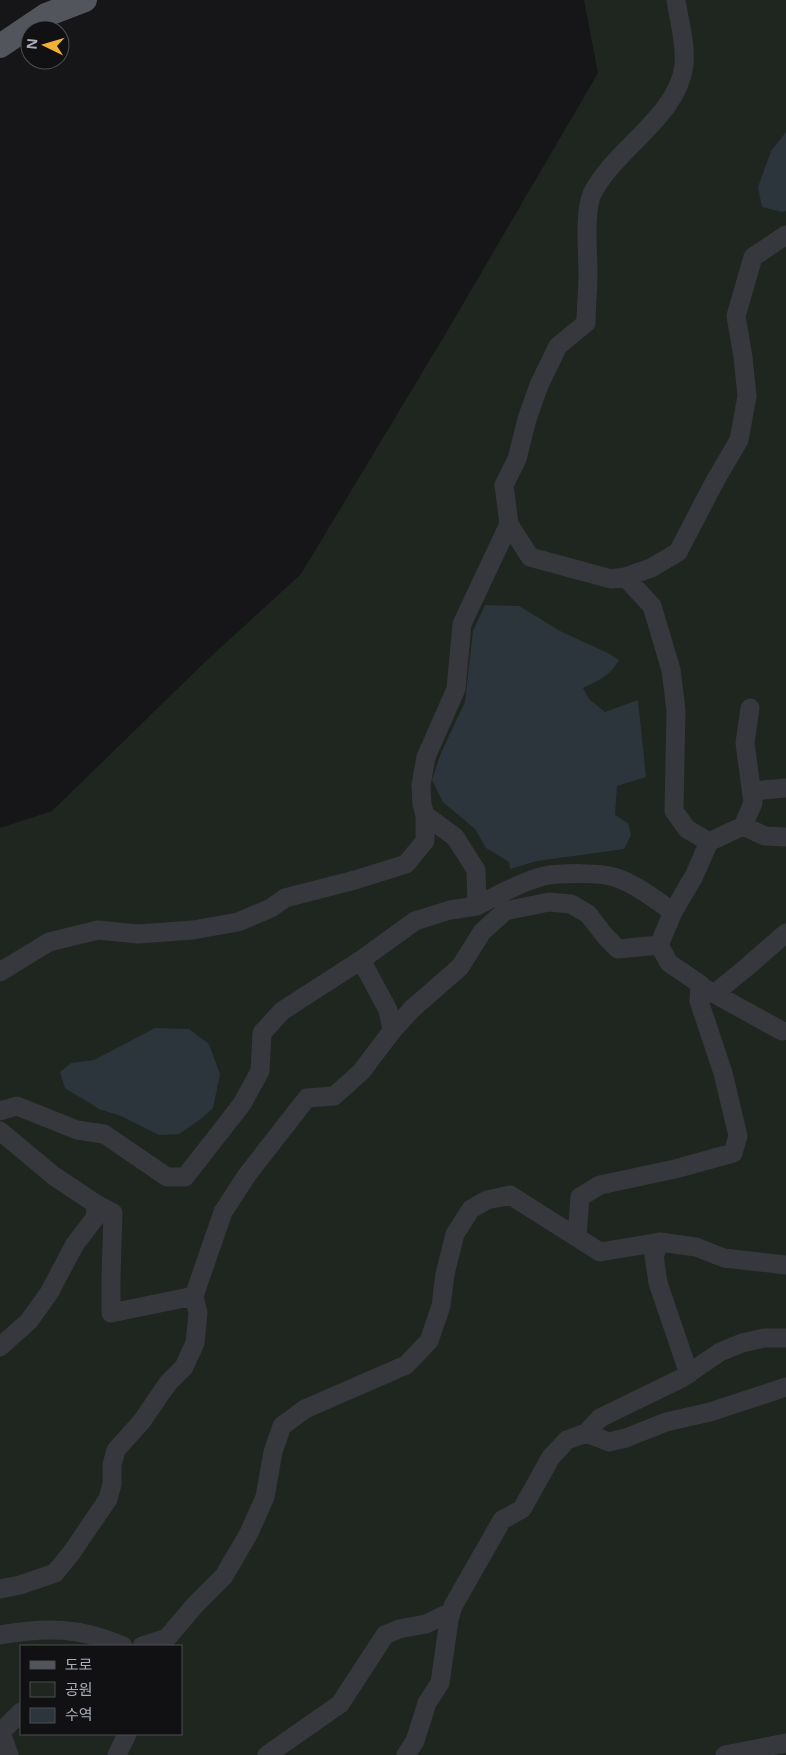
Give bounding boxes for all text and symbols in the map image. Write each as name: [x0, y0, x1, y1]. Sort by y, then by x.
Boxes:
north arrow: [20, 20, 70, 70]
text: N: [22, 37, 42, 50]
legend: [20, 1645, 182, 1735]
text: 도로: [65, 1654, 93, 1674]
text: 공원: [65, 1679, 93, 1699]
text: 수역: [65, 1704, 93, 1724]

